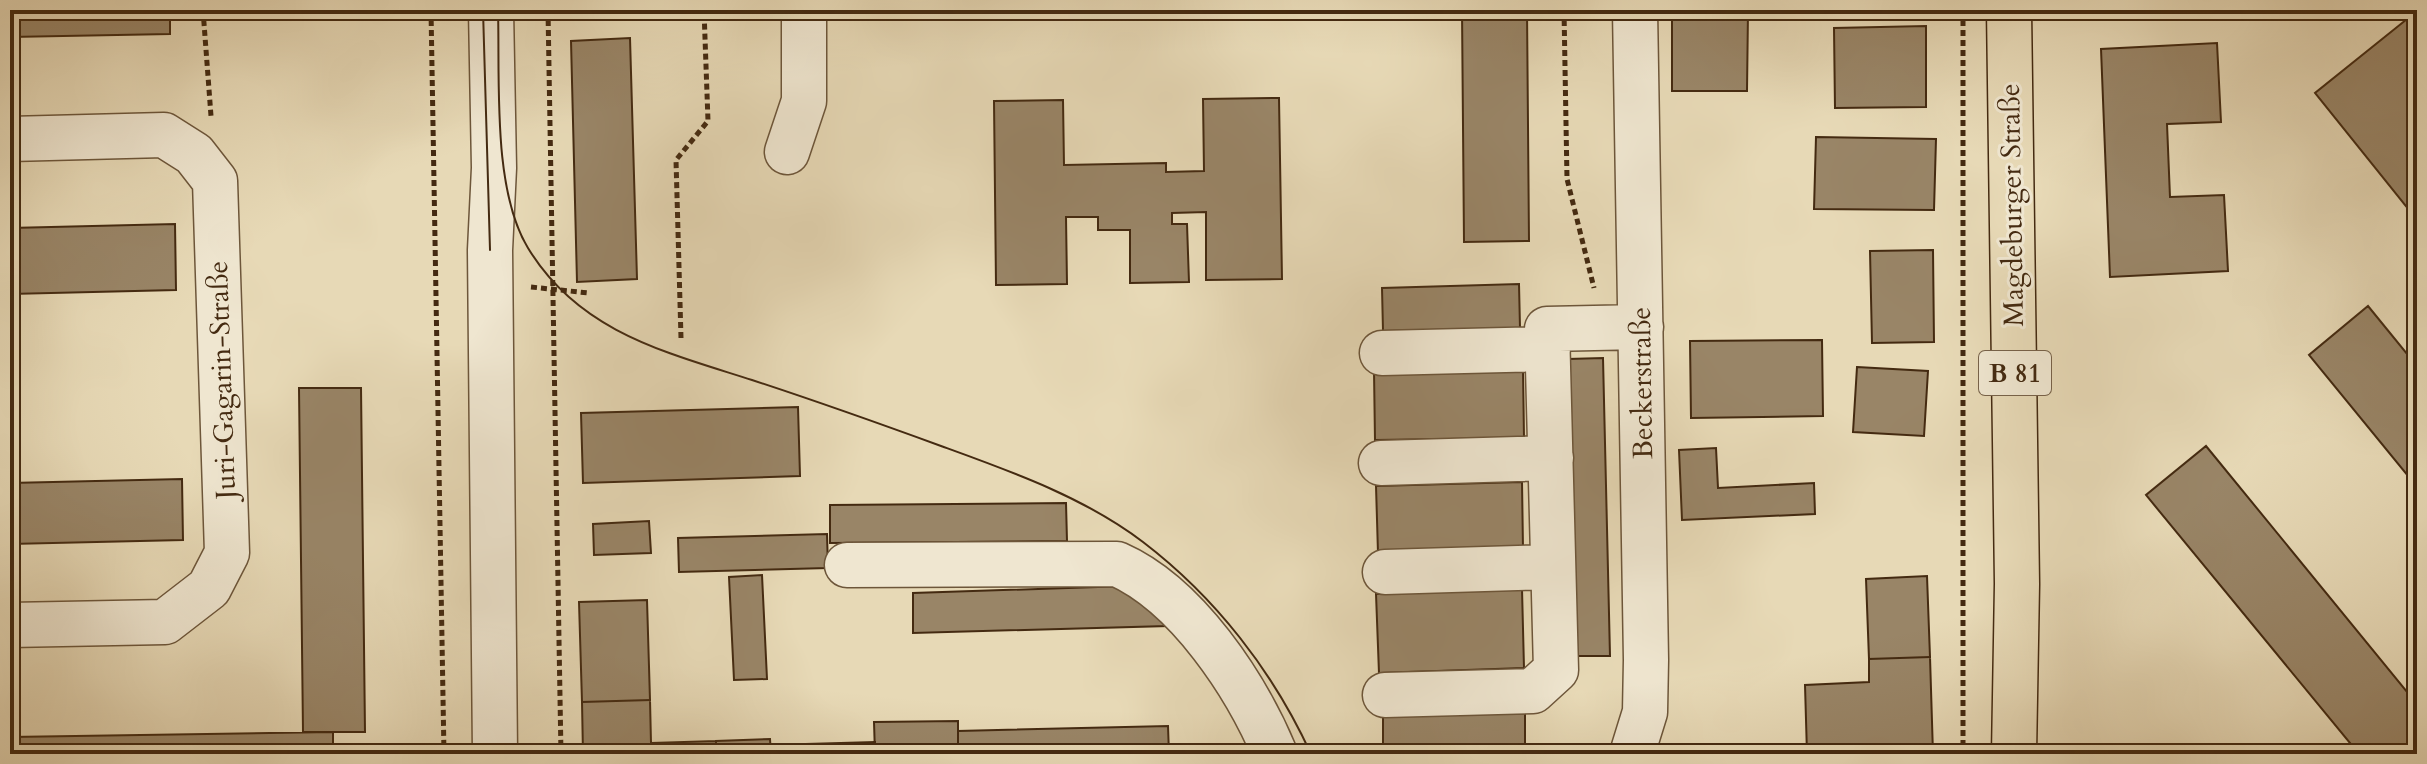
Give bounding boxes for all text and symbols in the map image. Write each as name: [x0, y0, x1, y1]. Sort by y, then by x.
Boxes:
street label: Magdeburger Straße: [1991, 83, 2033, 327]
street label: Juri-Gagarin-Straße: [199, 260, 245, 504]
street label: Beckerstraße: [1622, 307, 1662, 459]
road number: B 81: [1979, 351, 2051, 395]

